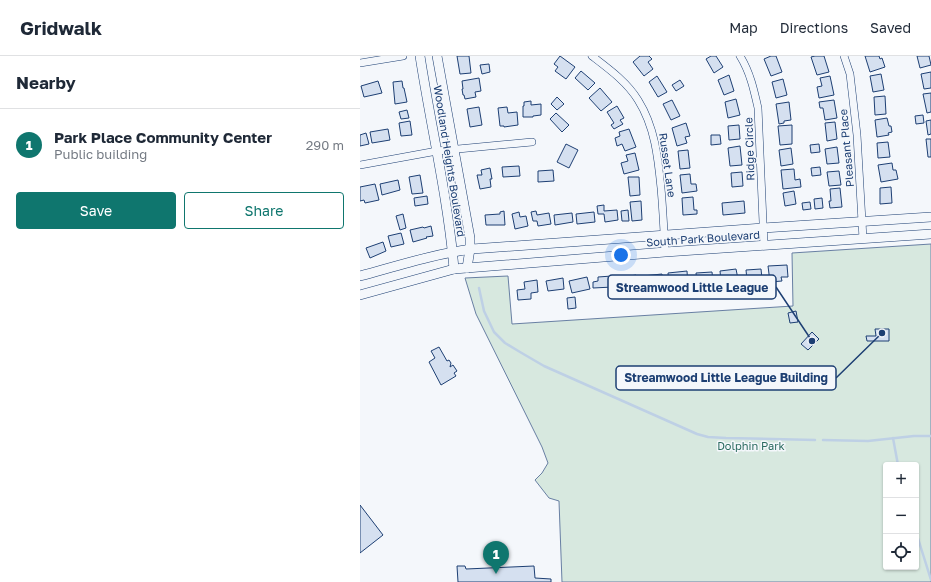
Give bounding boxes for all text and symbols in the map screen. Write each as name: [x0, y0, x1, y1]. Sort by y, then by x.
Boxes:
text: Gridwalk: [20, 16, 102, 39]
text: Map: [729, 19, 758, 36]
text: Directions: [780, 19, 848, 36]
text: Saved: [870, 19, 911, 36]
text: Nearby: [16, 72, 76, 93]
street label: Woodland Heights Boulevard: [432, 84, 468, 238]
street label: Pleasant Place: [836, 108, 856, 188]
street label: Ridge Circle: [741, 117, 757, 181]
text: Park Place Community Center: [54, 128, 272, 146]
street label: Russet Lane: [657, 132, 679, 198]
text: 1: [26, 137, 32, 153]
text: 290 m: [306, 137, 344, 153]
text: Public building: [54, 146, 147, 162]
button: Save: [16, 192, 176, 229]
button: Share: [184, 192, 344, 229]
street label: South Park Boulevard: [646, 228, 760, 248]
your location: [611, 245, 631, 265]
callout: Streamwood Little League: [608, 275, 776, 299]
text: Streamwood Little League: [616, 280, 768, 295]
callout: Streamwood Little League Building: [616, 366, 836, 390]
text: Streamwood Little League Building: [624, 370, 828, 385]
park label: Dolphin Park: [717, 439, 785, 452]
map controls: [883, 462, 919, 570]
button: +: [883, 462, 919, 498]
button: −: [883, 498, 919, 534]
button: locate: [883, 534, 919, 570]
pin: 1: [483, 541, 509, 574]

